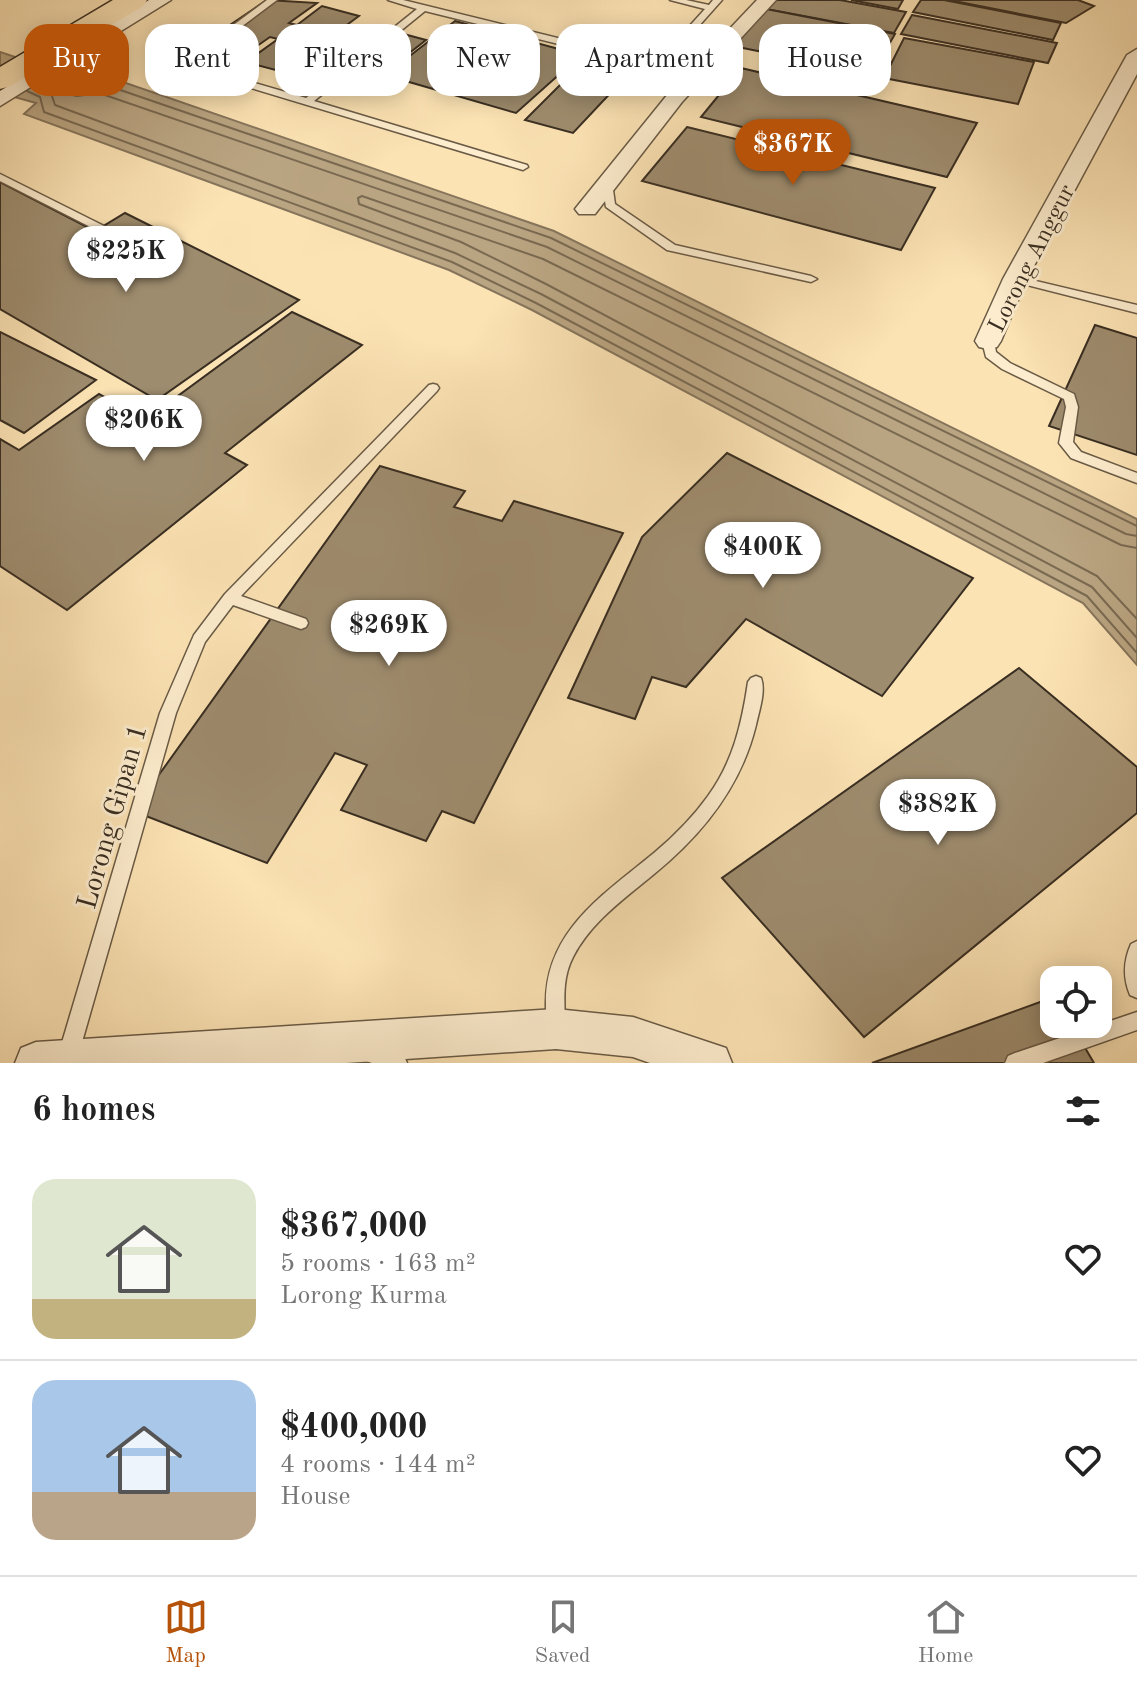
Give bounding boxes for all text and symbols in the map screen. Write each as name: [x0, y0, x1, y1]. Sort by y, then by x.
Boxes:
chip: Buy: [24, 24, 129, 96]
chip: Rent: [145, 24, 259, 96]
chip: Filters: [275, 24, 411, 96]
chip: New: [427, 24, 540, 96]
chip: Apartment: [556, 24, 743, 96]
chip: House: [759, 24, 891, 96]
pin: $367K: [737, 119, 849, 187]
text: $367K: [753, 132, 833, 158]
street label: Lorong Anggur: [985, 181, 1080, 337]
pin: $225K: [70, 226, 182, 294]
text: $225K: [86, 239, 166, 265]
pin: $206K: [88, 395, 200, 463]
text: $206K: [104, 408, 184, 434]
pin: $400K: [707, 522, 819, 590]
text: $400K: [723, 535, 803, 561]
pin: $269K: [333, 600, 445, 668]
text: $269K: [349, 613, 429, 639]
street label: Lorong Gipan 1: [74, 721, 154, 913]
pin: $382K: [882, 779, 994, 847]
text: $382K: [898, 792, 978, 818]
map controls: [1040, 966, 1112, 1038]
button: locate: [1040, 966, 1112, 1038]
icon: filters: [1061, 1089, 1105, 1133]
text: 6 homes: [32, 1094, 155, 1128]
text: $367,000: [280, 1210, 428, 1244]
icon: home: [96, 1211, 192, 1307]
icon: heart: [1061, 1237, 1105, 1281]
text: 5 rooms · 163 m²: [280, 1251, 476, 1277]
text: Lorong Kurma: [280, 1283, 447, 1309]
text: $400,000: [280, 1411, 428, 1445]
icon: home: [96, 1412, 192, 1508]
icon: heart: [1061, 1438, 1105, 1482]
text: 4 rooms · 144 m²: [280, 1452, 476, 1478]
text: House: [280, 1484, 351, 1510]
tab: Map: [164, 1595, 208, 1670]
tab: Saved: [535, 1595, 591, 1670]
tab: Home: [918, 1595, 973, 1670]

